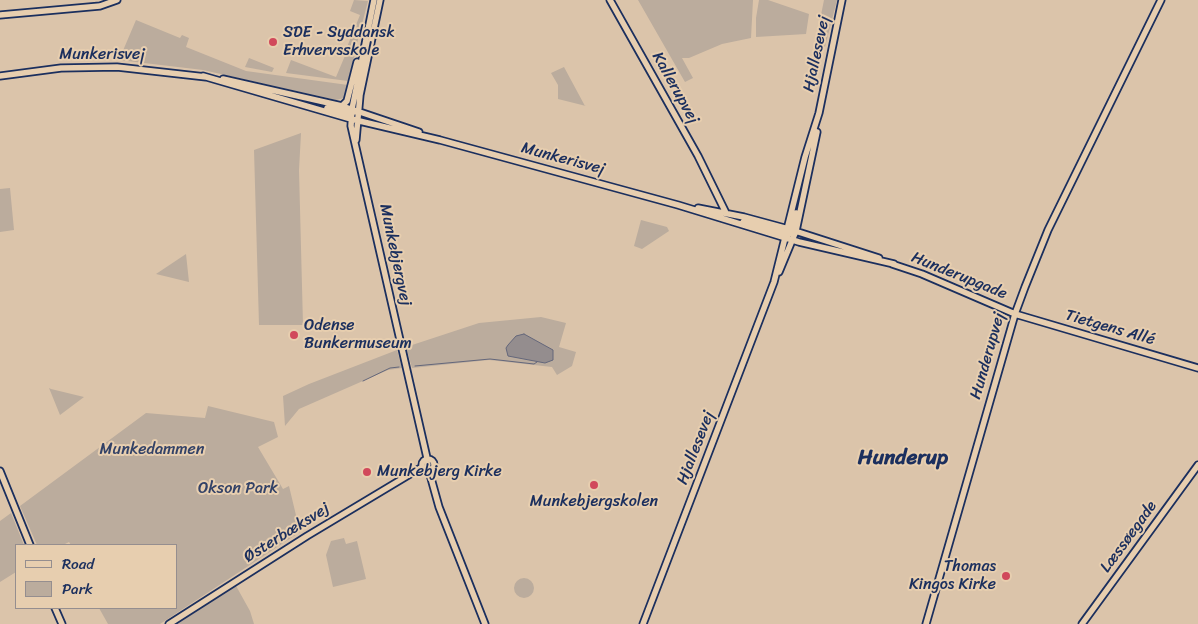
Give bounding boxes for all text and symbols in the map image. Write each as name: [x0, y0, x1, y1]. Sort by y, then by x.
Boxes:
street label: Hjallesevej: [800, 14, 834, 94]
place label: SDE - Syddansk Erhvervsskole: [283, 23, 395, 61]
marker: SDE - Syddansk Erhvervsskole: [267, 36, 279, 48]
street label: Munkerisvej: [59, 45, 145, 65]
street label: Kallerupvej: [647, 49, 703, 127]
street label: Munkerisvej: [519, 139, 607, 179]
street label: Munkebjergvej: [375, 202, 415, 308]
street label: Hunderupgade: [908, 248, 1010, 304]
street label: Tietgens Allé: [1063, 306, 1157, 350]
street label: Hunderupvej: [966, 311, 1010, 401]
place label: Odense Bunkermuseum: [304, 316, 412, 354]
marker: Odense Bunkermuseum: [288, 329, 300, 341]
street label: Hjallesevej: [673, 408, 719, 488]
park label: Munkedammen: [100, 440, 204, 460]
district label: Hunderup: [858, 446, 948, 472]
place label: Munkebjerg Kirke: [377, 462, 502, 482]
marker: Munkebjerg Kirke: [361, 466, 373, 478]
park label: Okson Park: [198, 479, 278, 499]
marker: Munkebjergskolen: [588, 479, 600, 491]
place label: Munkebjergskolen: [530, 492, 658, 512]
street label: Læssøegade: [1097, 497, 1161, 577]
street label: Østerbæksvej: [241, 499, 333, 567]
legend: [15, 544, 178, 609]
text: Road: [62, 551, 94, 577]
place label: Thomas Kingos Kirke: [909, 557, 996, 595]
marker: Thomas Kingos Kirke: [1000, 570, 1012, 582]
text: Park: [62, 576, 93, 602]

